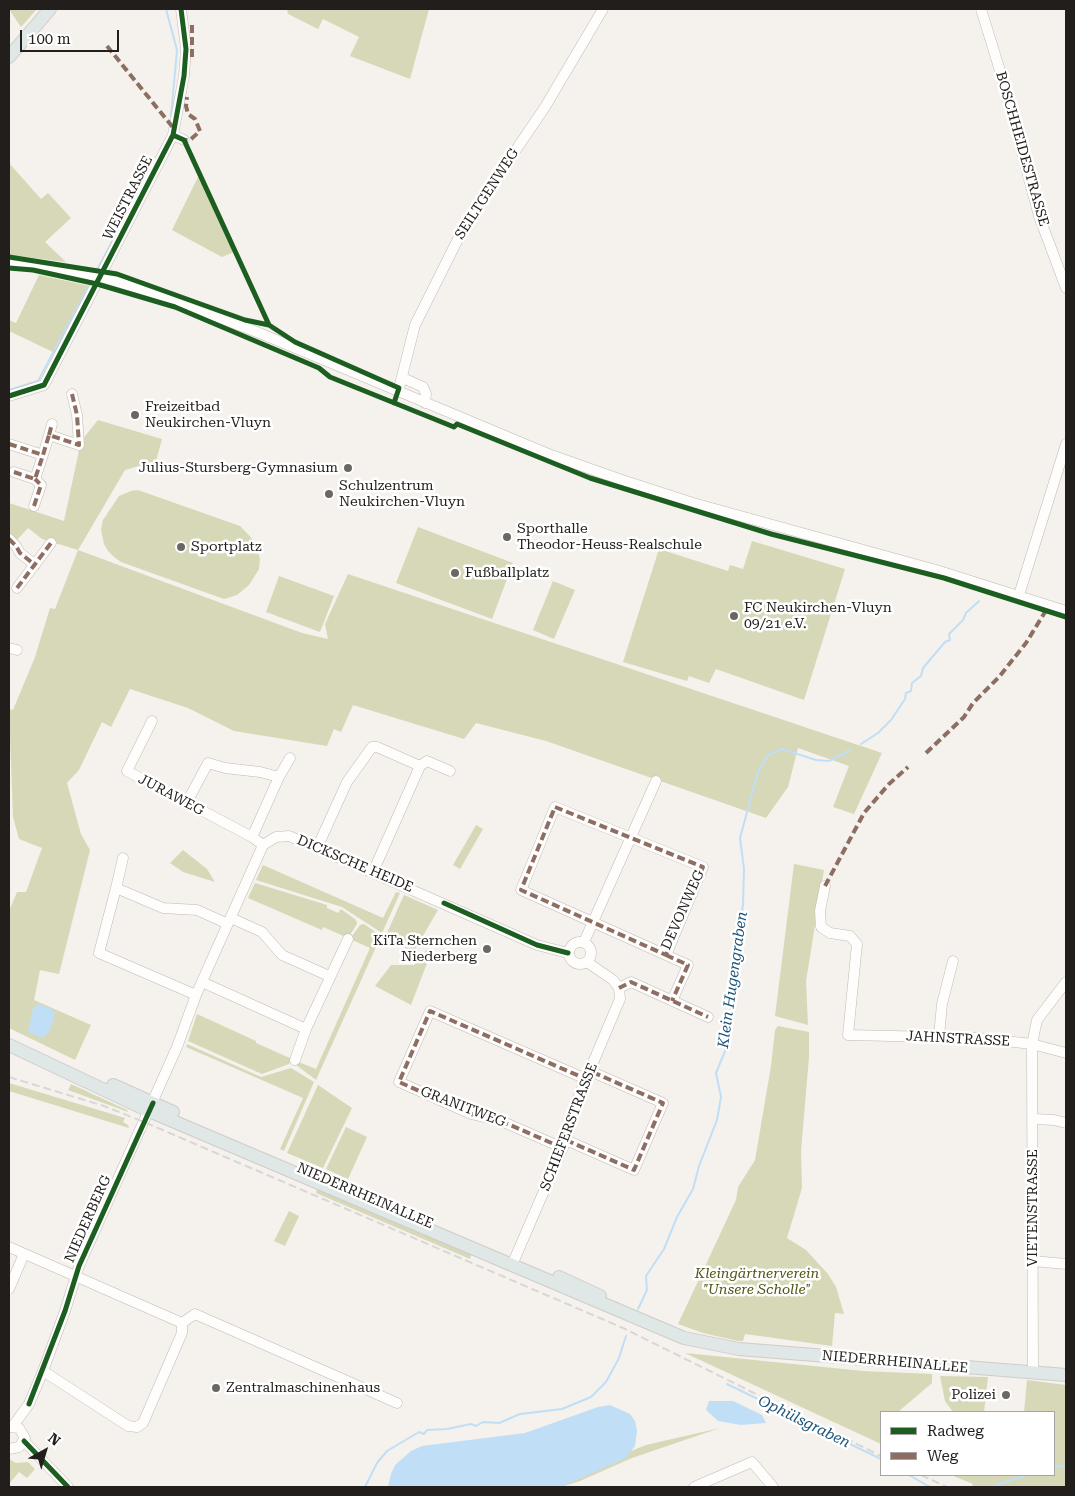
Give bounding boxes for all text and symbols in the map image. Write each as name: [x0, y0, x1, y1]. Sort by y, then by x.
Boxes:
scale bar: [22, 20, 121, 52]
text: 100 m: [28, 30, 71, 48]
street label: BOSCHHEIDESTRASSE: [992, 70, 1052, 228]
street label: SEILTGENWEG: [451, 145, 523, 243]
street label: WEISTRASSE: [100, 153, 156, 243]
place label: Freizeitbad Neukirchen-Vluyn: [145, 399, 271, 432]
marker: Freizeitbad Neukirchen-Vluyn: [129, 409, 141, 421]
place label: Julius-Stursberg-Gymnasium: [138, 460, 338, 476]
marker: Julius-Stursberg-Gymnasium: [342, 462, 354, 474]
place label: Schulzentrum Neukirchen-Vluyn: [339, 478, 465, 511]
marker: Schulzentrum Neukirchen-Vluyn: [323, 488, 335, 500]
place label: Sporthalle Theodor-Heuss-Realschule: [517, 521, 702, 554]
marker: Sporthalle Theodor-Heuss-Realschule: [501, 531, 513, 543]
place label: Sportplatz: [191, 539, 262, 555]
marker: Sportplatz: [175, 541, 187, 553]
place label: Fußballplatz: [465, 565, 549, 581]
marker: Fußballplatz: [449, 567, 461, 579]
place label: FC Neukirchen-Vluyn 09/21 e.V.: [744, 600, 892, 632]
marker: FC Neukirchen-Vluyn 09/21 e.V.: [728, 610, 740, 622]
street label: JURAWEG: [135, 771, 207, 819]
street label: DICKSCHE HEIDE: [294, 832, 416, 896]
street label: DEVONWEG: [658, 868, 708, 952]
water label: Klein Hugengraben: [714, 910, 752, 1050]
place label: KiTa Sternchen Niederberg: [373, 933, 477, 966]
marker: KiTa Sternchen Niederberg: [481, 943, 493, 955]
street label: JAHNSTRASSE: [906, 1028, 1010, 1050]
street label: SCHIEFERSTRASSE: [537, 1061, 601, 1193]
street label: GRANITWEG: [418, 1083, 508, 1131]
street label: VIETENSTRASSE: [1025, 1149, 1041, 1267]
street label: NIEDERRHEINALLEE: [294, 1160, 436, 1232]
street label: NIEDERBERG: [61, 1173, 115, 1265]
park label: Kleingärtnerverein "Unsere Scholle": [695, 1266, 819, 1298]
street label: NIEDERRHEINALLEE: [821, 1347, 969, 1377]
place label: Zentralmaschinenhaus: [226, 1380, 380, 1396]
marker: Zentralmaschinenhaus: [210, 1382, 222, 1394]
place label: Polizei: [951, 1387, 996, 1403]
marker: Polizei: [1000, 1389, 1012, 1401]
water label: Ophülsgraben: [755, 1392, 853, 1452]
legend: [880, 1411, 1055, 1476]
text: Radweg: [927, 1422, 984, 1440]
north arrow: [20, 1426, 70, 1476]
text: N: [45, 1430, 64, 1449]
text: Weg: [927, 1447, 958, 1465]

